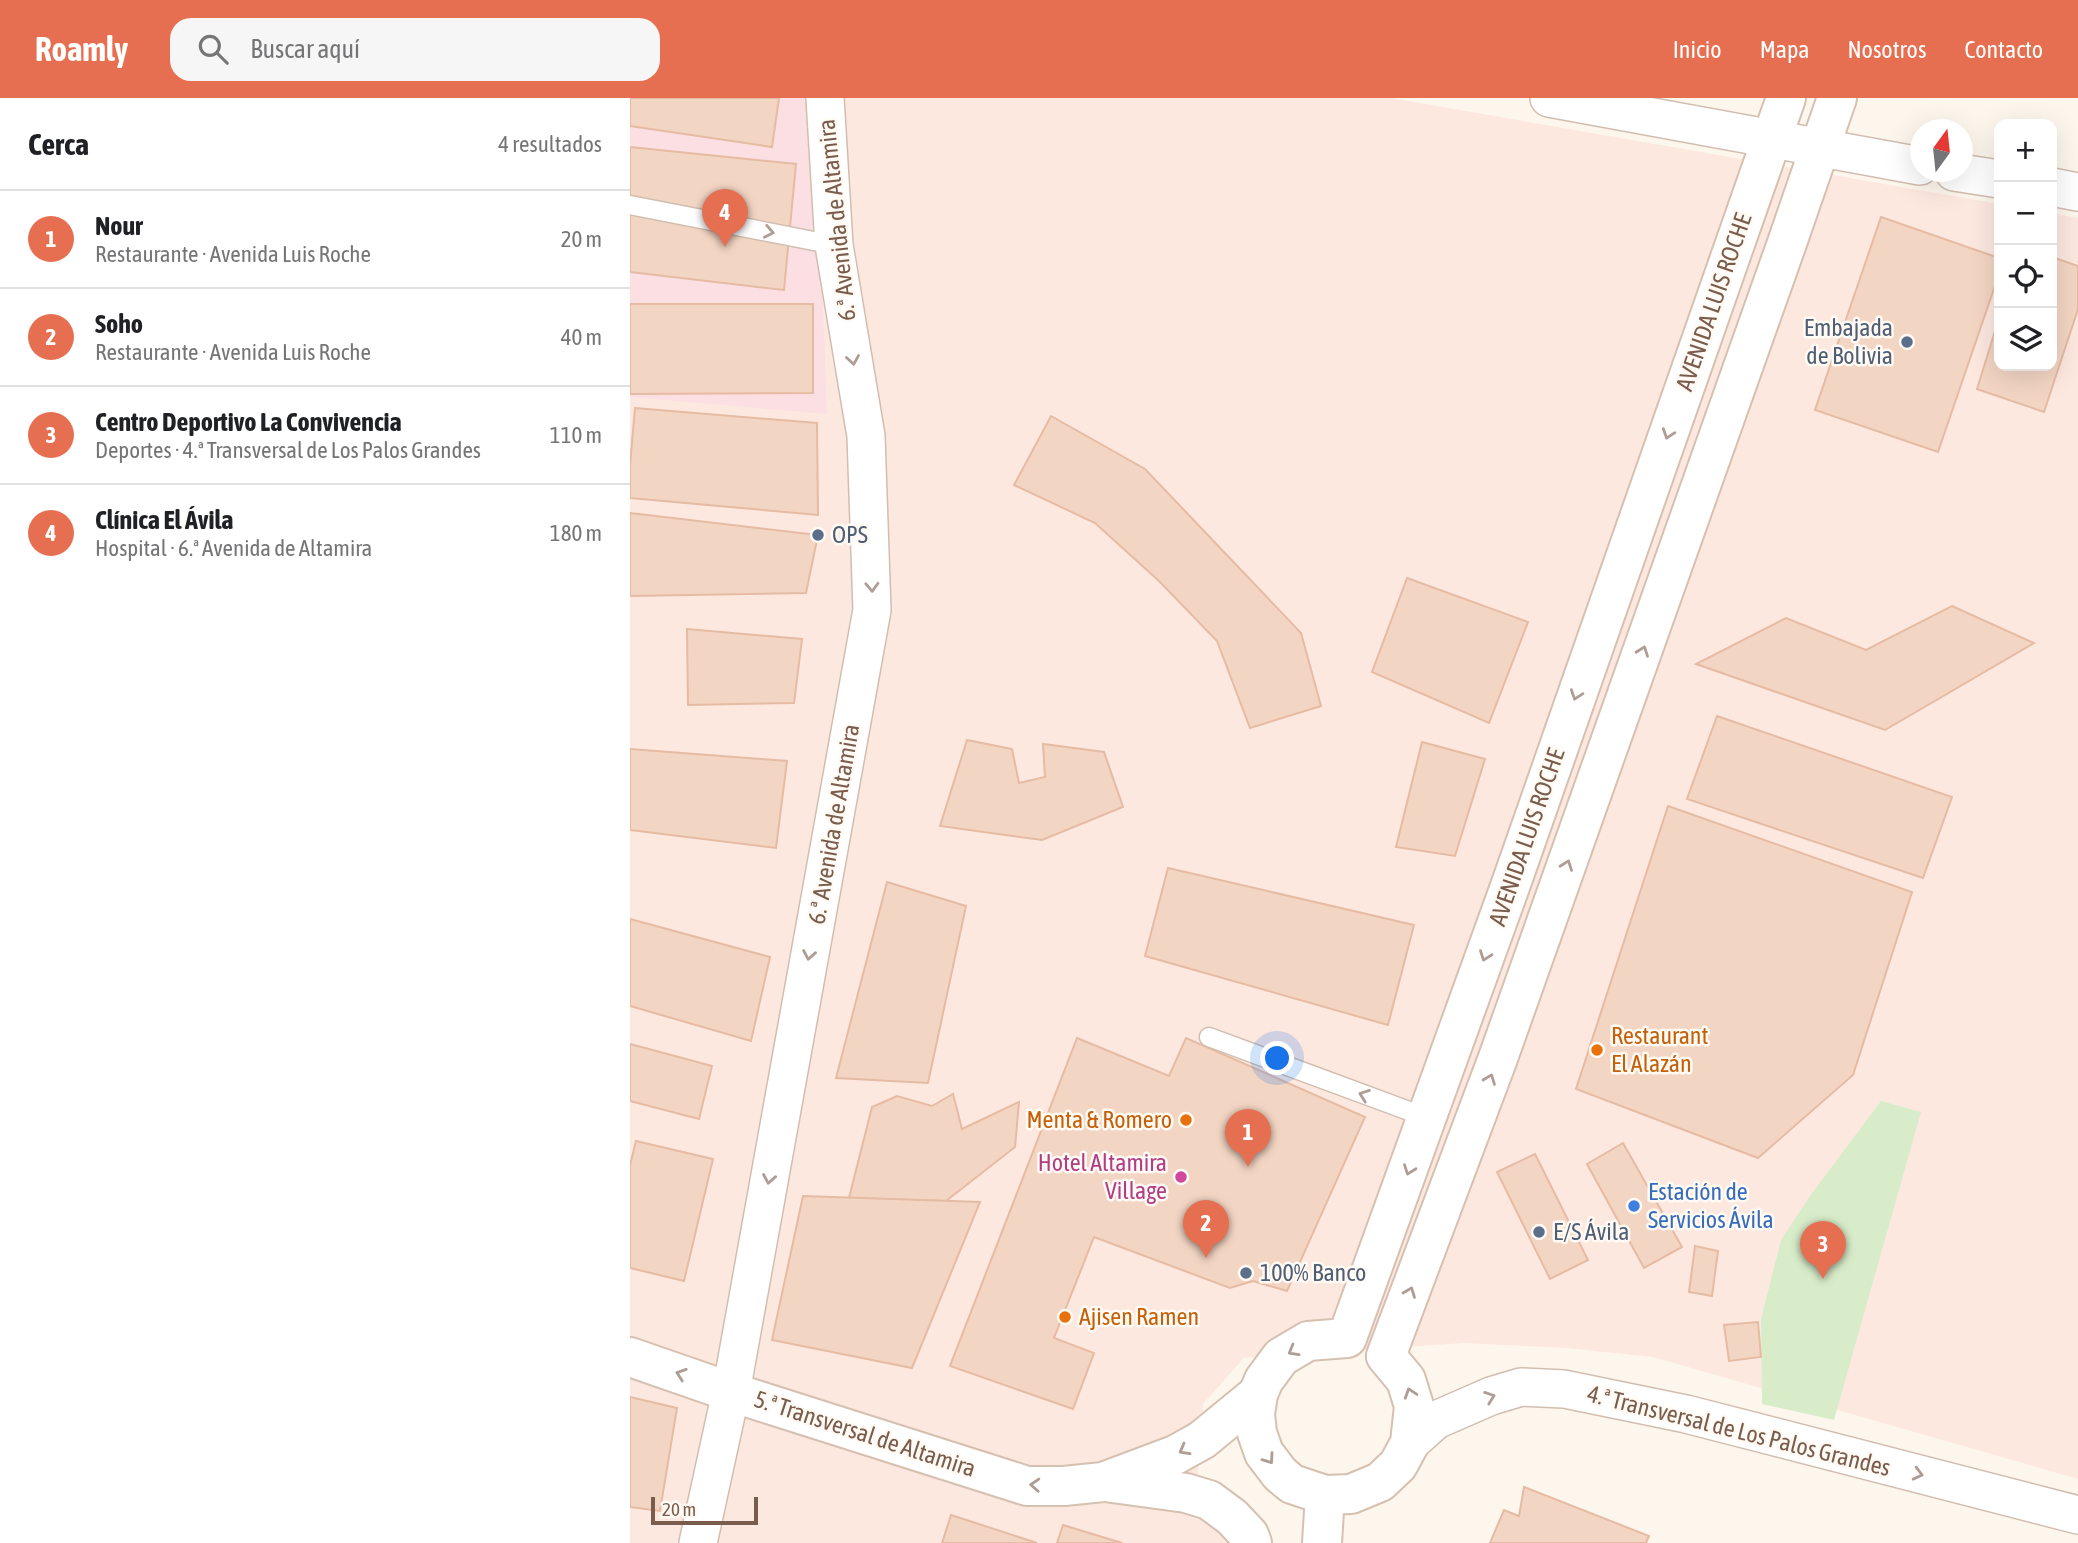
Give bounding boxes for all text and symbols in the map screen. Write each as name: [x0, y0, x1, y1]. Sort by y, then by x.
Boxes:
search box: [170, 18, 660, 81]
text: Roamly: [35, 30, 128, 68]
icon: search: [194, 30, 232, 68]
text: Buscar aquí: [250, 34, 360, 64]
text: Inicio: [1673, 36, 1722, 63]
text: Mapa: [1760, 36, 1809, 63]
text: Nosotros: [1847, 36, 1926, 63]
text: Contacto: [1964, 36, 2043, 63]
street label: 6.ª Avenida de Altamira: [812, 118, 861, 322]
north arrow: [1910, 119, 1973, 182]
map controls: [1994, 119, 2057, 371]
button: +: [1994, 119, 2057, 182]
text: Cerca: [28, 127, 89, 161]
text: 4 resultados: [498, 131, 602, 157]
button: −: [1994, 182, 2057, 245]
pin: 4: [702, 189, 748, 247]
street label: AVENIDA LUIS ROCHE: [1671, 210, 1757, 394]
text: Nour: [95, 211, 143, 241]
one-way arrow: [763, 224, 775, 239]
text: 1: [46, 226, 56, 252]
text: 20 m: [561, 226, 602, 252]
text: Restaurante · Avenida Luis Roche: [95, 241, 371, 267]
button: locate: [1994, 245, 2057, 308]
button: layers: [1994, 308, 2057, 371]
text: Soho: [95, 309, 143, 339]
place label: Embajada de Bolivia: [1804, 314, 1893, 369]
text: 2: [46, 324, 56, 350]
text: 40 m: [561, 324, 602, 350]
marker: Embajada de Bolivia: [1899, 334, 1915, 350]
text: Restaurante · Avenida Luis Roche: [95, 339, 371, 365]
one-way arrow: [845, 354, 860, 366]
text: Centro Deportivo La Convivencia: [95, 407, 402, 437]
text: 3: [46, 422, 56, 448]
text: 110 m: [550, 422, 602, 448]
one-way arrow: [1662, 427, 1676, 439]
text: Deportes · 4.ª Transversal de Los Palos Grandes: [95, 437, 481, 463]
text: Clínica El Ávila: [95, 505, 233, 535]
text: 4: [46, 520, 56, 546]
text: 180 m: [550, 520, 602, 546]
place label: OPS: [832, 521, 868, 548]
marker: OPS: [810, 527, 826, 543]
text: Hospital · 6.ª Avenida de Altamira: [95, 535, 372, 561]
one-way arrow: [864, 581, 879, 592]
one-way arrow: [1635, 645, 1649, 657]
one-way arrow: [1570, 688, 1584, 700]
street label: 6.ª Avenida de Altamira: [803, 722, 864, 926]
street label: AVENIDA LUIS ROCHE: [1484, 745, 1570, 929]
one-way arrow: [1559, 860, 1573, 872]
one-way arrow: [803, 949, 818, 961]
one-way arrow: [1480, 949, 1494, 961]
place label: Restaurant El Alazán: [1611, 1022, 1708, 1077]
your location: [1260, 1041, 1294, 1075]
marker: Restaurant El Alazán: [1589, 1042, 1605, 1058]
one-way arrow: [1482, 1074, 1496, 1086]
one-way arrow: [1358, 1089, 1370, 1103]
place label: Menta & Romero: [1026, 1106, 1172, 1133]
pin: 1: [1225, 1109, 1271, 1167]
marker: Menta & Romero: [1178, 1112, 1194, 1128]
place label: Hotel Altamira Village: [1038, 1149, 1167, 1204]
one-way arrow: [1403, 1164, 1417, 1176]
marker: Hotel Altamira Village: [1173, 1169, 1189, 1185]
one-way arrow: [762, 1173, 777, 1185]
place label: Estación de Servicios Ávila: [1648, 1178, 1774, 1233]
marker: Estación de Servicios Ávila: [1626, 1198, 1642, 1214]
pin: 2: [1183, 1200, 1229, 1258]
place label: E/S Ávila: [1553, 1218, 1629, 1245]
pin: 3: [1800, 1221, 1846, 1279]
marker: E/S Ávila: [1531, 1224, 1547, 1240]
place label: 100% Banco: [1260, 1259, 1366, 1286]
marker: 100% Banco: [1238, 1265, 1254, 1281]
one-way arrow: [1402, 1287, 1416, 1299]
place label: Ajisen Ramen: [1079, 1303, 1199, 1330]
marker: Ajisen Ramen: [1057, 1309, 1073, 1325]
one-way arrow: [1287, 1342, 1300, 1355]
one-way arrow: [675, 1368, 687, 1382]
street label: 4.ª Transversal de Los Palos Grandes: [1585, 1380, 1893, 1481]
street label: 5.ª Transversal de Altamira: [751, 1385, 979, 1482]
one-way arrow: [1404, 1387, 1418, 1400]
one-way arrow: [1483, 1391, 1495, 1405]
one-way arrow: [1179, 1441, 1191, 1455]
one-way arrow: [1261, 1451, 1273, 1464]
one-way arrow: [1912, 1466, 1924, 1480]
one-way arrow: [1030, 1478, 1041, 1493]
scale bar: [651, 1494, 758, 1526]
text: 20 m: [662, 1498, 696, 1520]

